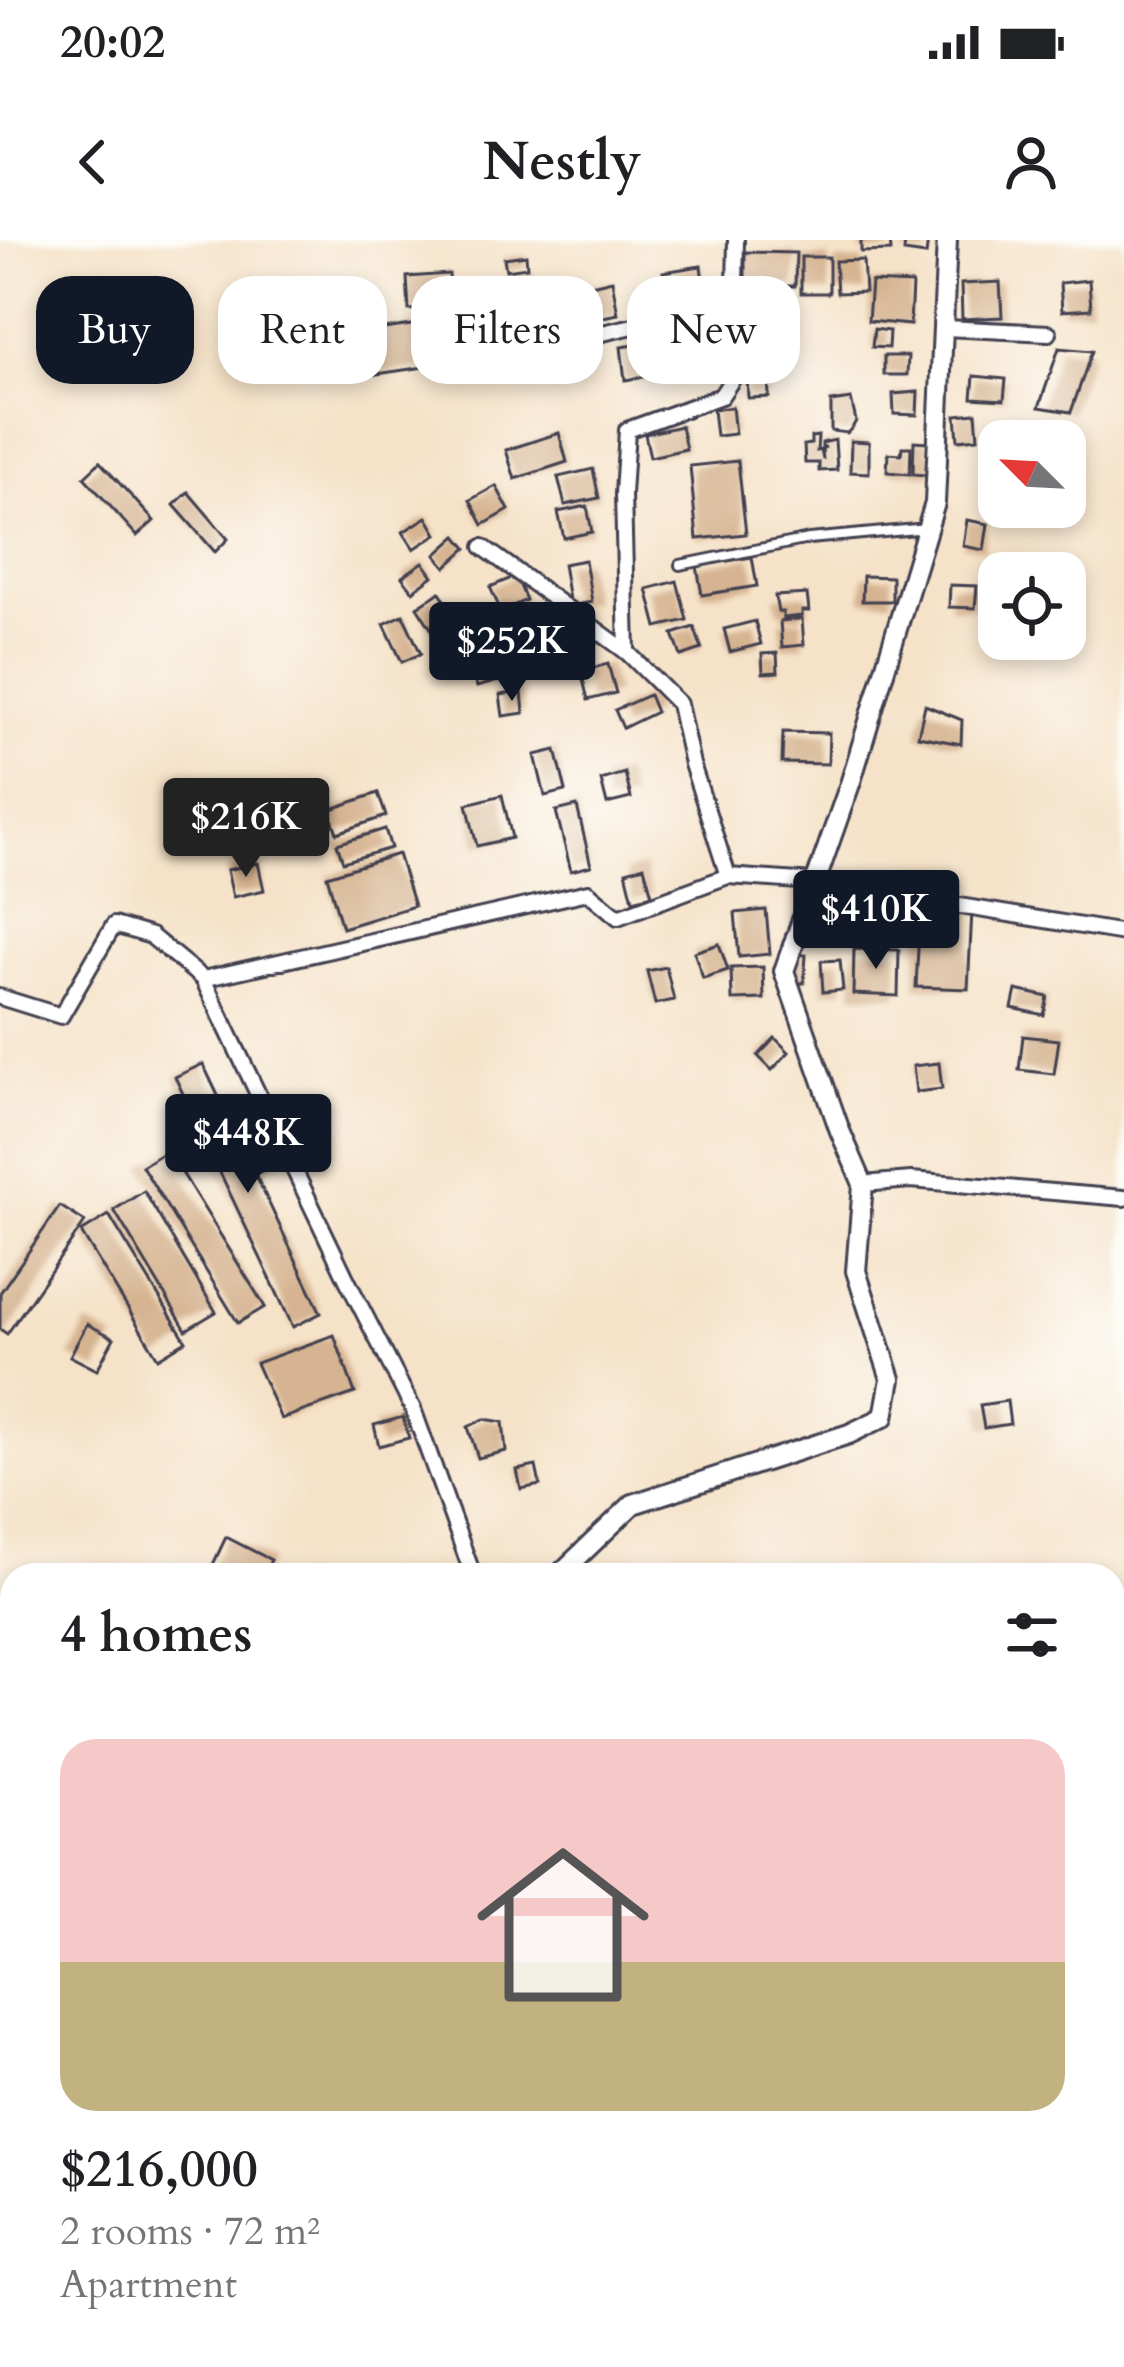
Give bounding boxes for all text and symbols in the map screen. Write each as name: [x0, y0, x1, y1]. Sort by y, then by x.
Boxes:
text: 20:02: [60, 12, 165, 73]
text: Nestly: [482, 126, 642, 199]
icon: back: [60, 129, 126, 195]
icon: person: [998, 129, 1064, 195]
chip: Buy: [36, 276, 194, 384]
chip: Rent: [218, 276, 387, 384]
chip: Filters: [411, 276, 603, 384]
chip: New: [627, 276, 800, 384]
north arrow: [978, 420, 1086, 528]
map controls: [978, 420, 1086, 660]
button: locate: [978, 552, 1086, 660]
pin: $252K: [428, 602, 596, 704]
text: $252K: [456, 614, 568, 667]
pin: $216K: [162, 778, 330, 880]
text: $216K: [190, 790, 302, 843]
pin: $410K: [792, 870, 960, 972]
text: $410K: [820, 882, 932, 935]
pin: $448K: [164, 1094, 332, 1196]
text: $448K: [192, 1106, 304, 1159]
text: 4 homes: [60, 1600, 252, 1670]
icon: filters: [999, 1602, 1065, 1668]
icon: home: [455, 1817, 671, 2033]
text: $216,000: [60, 2135, 258, 2205]
text: 2 rooms · 72 m²: [60, 2205, 320, 2258]
text: Apartment: [60, 2258, 237, 2311]

